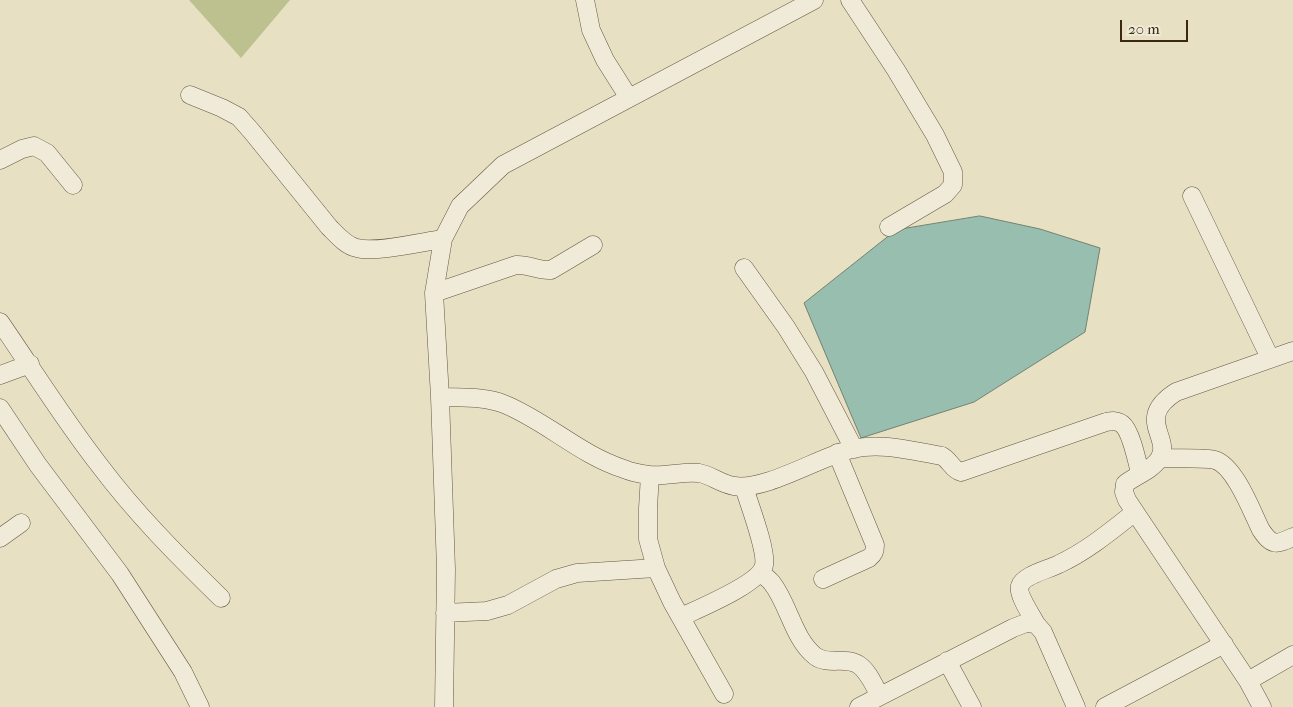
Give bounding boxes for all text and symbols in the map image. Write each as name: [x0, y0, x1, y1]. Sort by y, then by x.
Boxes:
scale bar: [1123, 10, 1190, 42]
text: 20 m: [1128, 20, 1160, 38]

